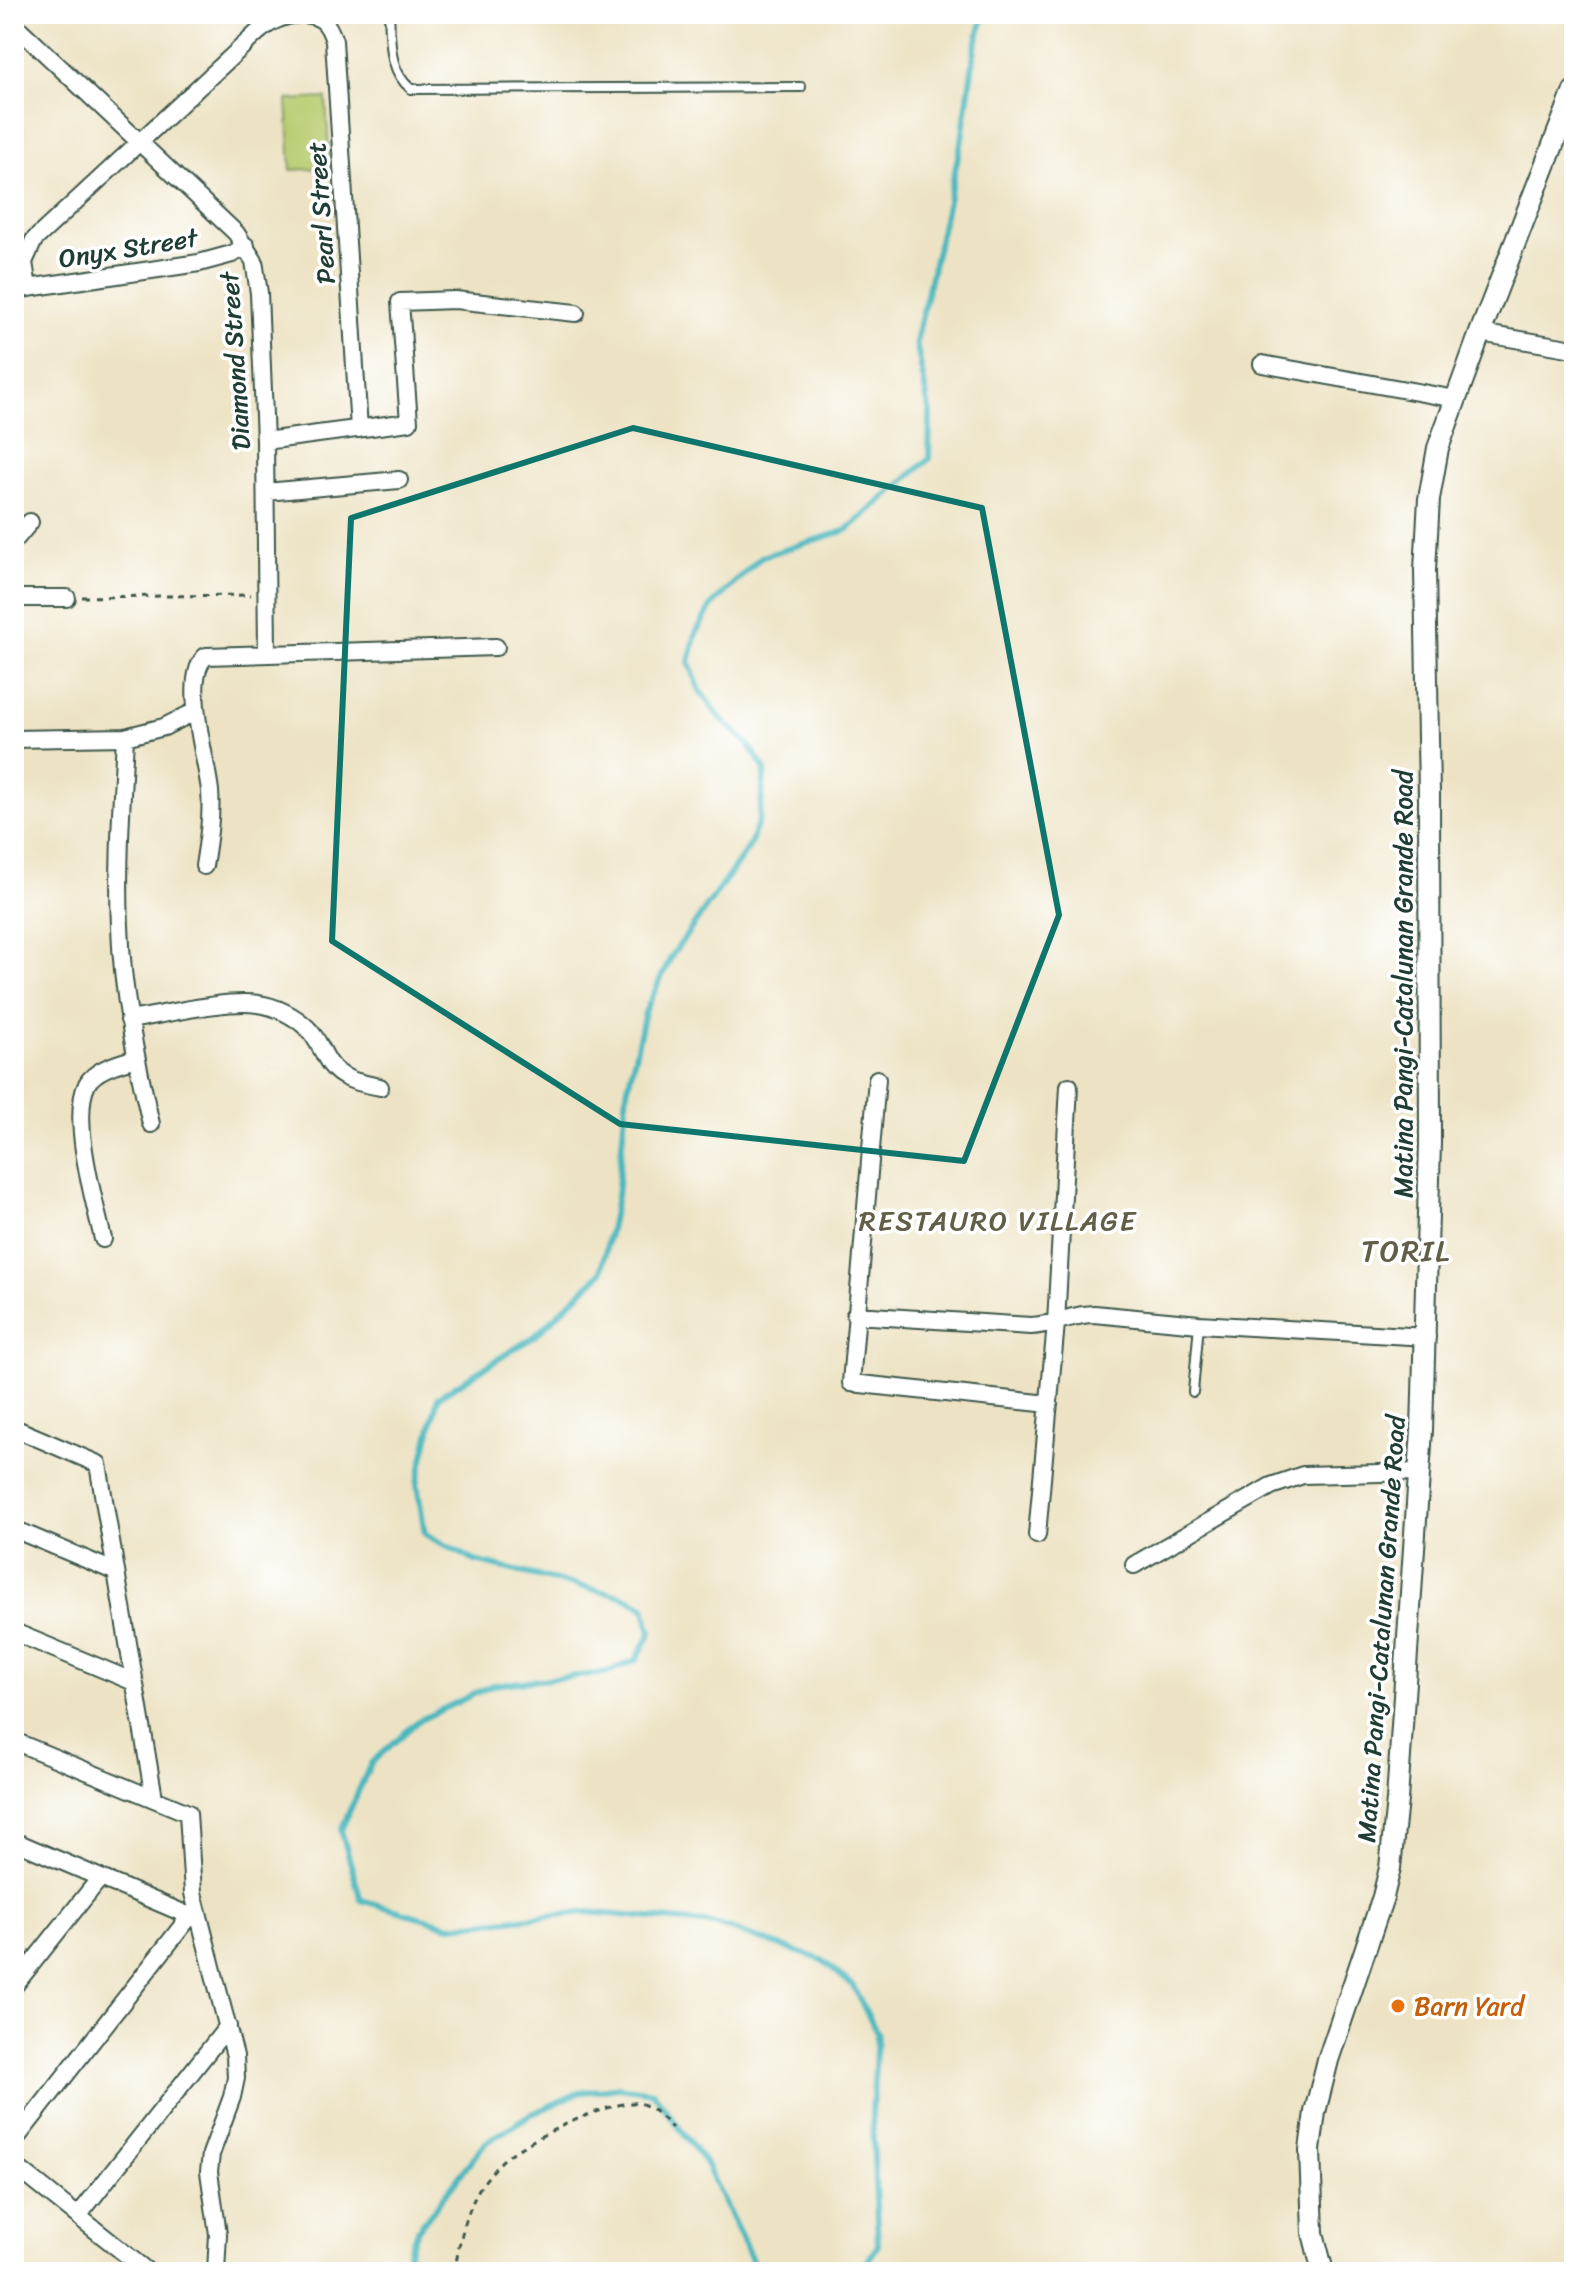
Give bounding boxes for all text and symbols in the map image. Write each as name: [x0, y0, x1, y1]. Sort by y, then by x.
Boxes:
street label: Pearl Street: [293, 140, 349, 286]
street label: Onyx Street: [55, 214, 202, 282]
street label: Diamond Street: [206, 269, 264, 452]
street label: Matina Pangi-Catalunan Grande Road: [1380, 768, 1426, 1198]
district label: RESTAURO VILLAGE: [859, 1196, 1137, 1245]
district label: TORIL: [1361, 1224, 1451, 1278]
street label: Matina Pangi-Catalunan Grande Road: [1343, 1412, 1419, 1844]
place label: Barn Yard: [1414, 1983, 1526, 2029]
marker: Barn Yard: [1389, 1997, 1407, 2015]

